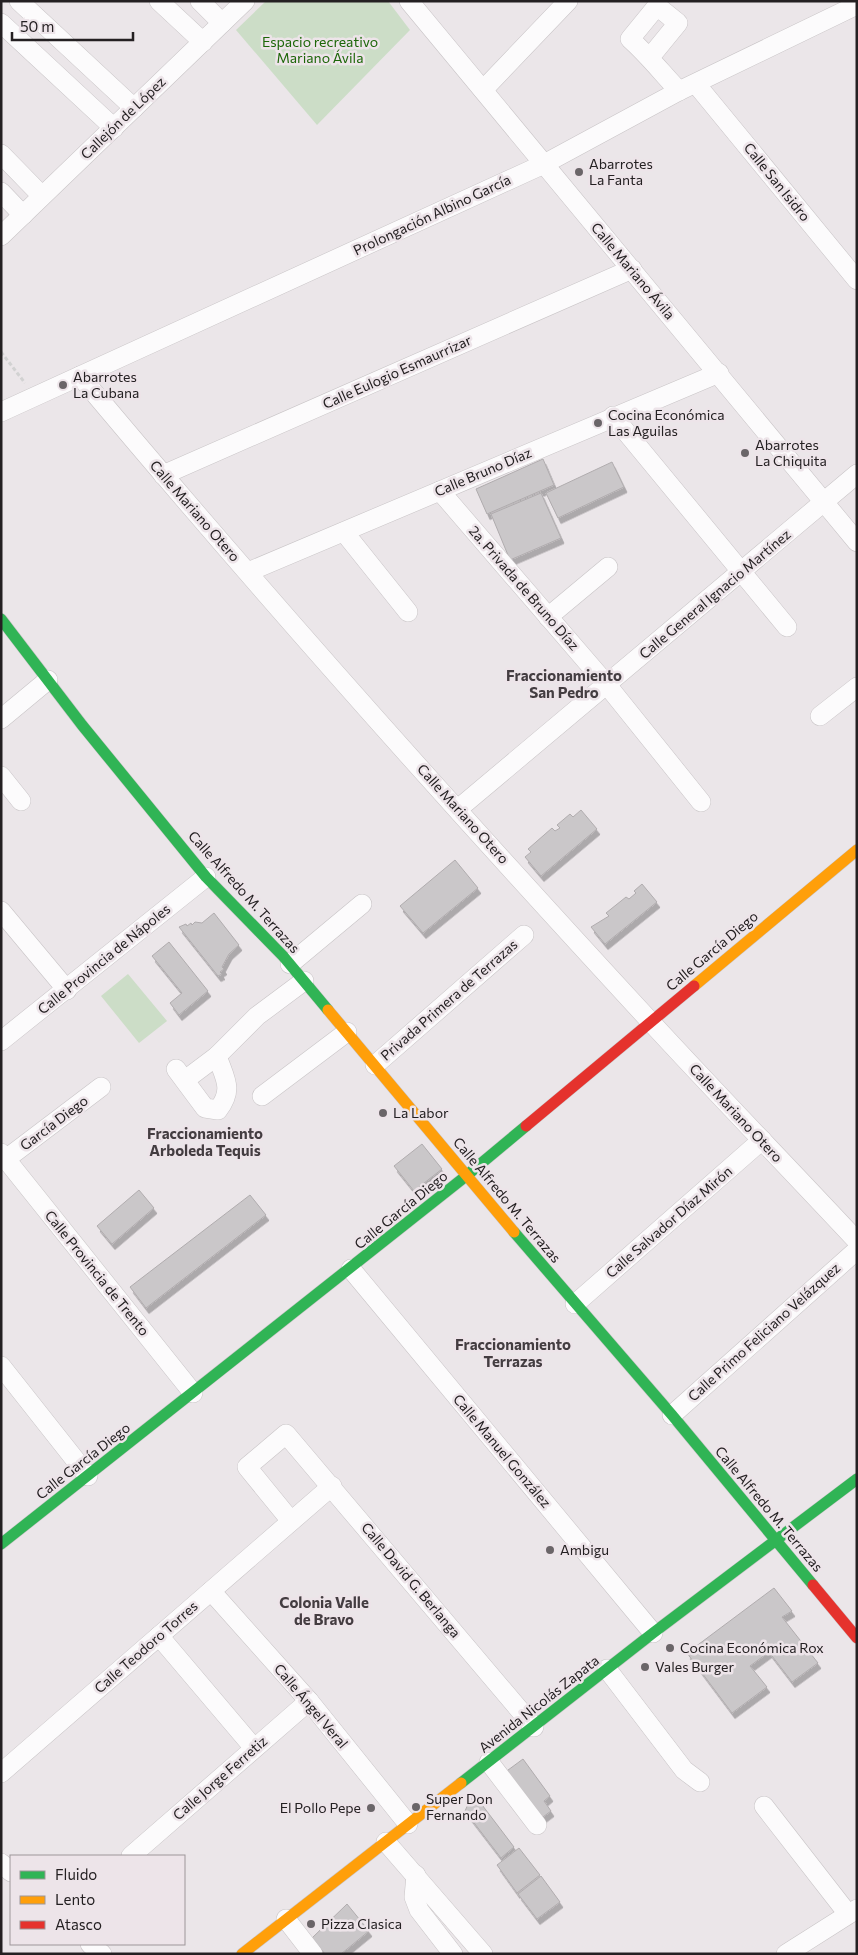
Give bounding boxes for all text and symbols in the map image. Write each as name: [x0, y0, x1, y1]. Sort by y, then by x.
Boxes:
scale bar: [12, 10, 134, 42]
text: 50 m: [20, 17, 54, 35]
park label: Espacio recreativo Mariano Ávila: [262, 33, 378, 66]
street label: Callejón de López: [77, 73, 169, 162]
street label: Calle San Isidro: [741, 139, 814, 224]
place label: Abarrotes La Fanta: [589, 155, 653, 188]
marker: Abarrotes La Fanta: [573, 166, 585, 178]
street label: Prolongación Albino García: [350, 171, 513, 259]
street label: Calle Mariano Ávila: [588, 219, 679, 323]
street label: Calle Eulogio Esmaurrizar: [320, 331, 474, 412]
place label: Abarrotes La Cubana: [73, 368, 139, 401]
marker: Abarrotes La Cubana: [57, 379, 69, 391]
place label: Cocina Económica Las Aguilas: [608, 406, 725, 439]
marker: Cocina Económica Las Aguilas: [592, 417, 604, 429]
place label: Abarrotes La Chiquita: [755, 436, 827, 469]
street label: Calle Bruno Díaz: [432, 443, 534, 500]
marker: Abarrotes La Chiquita: [739, 447, 751, 459]
street label: Calle Mariano Otero: [147, 457, 244, 565]
street label: 2a. Privada de Bruno Díaz: [466, 522, 583, 653]
street label: Calle General Ignacio Martínez: [636, 525, 794, 662]
district label: Fraccionamiento San Pedro: [506, 666, 622, 701]
street label: Calle Mariano Otero: [414, 760, 513, 867]
street label: Calle Alfredo M. Terrazas: [185, 827, 304, 956]
street label: Calle Provincia de Nápoles: [34, 900, 173, 1017]
street label: Calle García Diego: [662, 907, 761, 994]
street label: Privada Primera de Terrazas: [377, 936, 521, 1064]
street label: Calle Mariano Otero: [686, 1060, 786, 1165]
street label: García Diego: [16, 1092, 91, 1154]
place label: La Labor: [393, 1104, 449, 1121]
marker: La Labor: [377, 1107, 389, 1119]
district label: Fraccionamiento Arboleda Tequis: [147, 1124, 263, 1159]
street label: Calle Alfredo M. Terrazas: [450, 1134, 565, 1266]
street label: Calle Salvador Díaz Mirón: [602, 1162, 735, 1281]
street label: Calle García Diego: [351, 1167, 451, 1252]
street label: Calle Provincia de Trento: [42, 1207, 153, 1339]
street label: Calle Primo Feliciano Velázquez: [684, 1259, 843, 1404]
district label: Fraccionamiento Terrazas: [455, 1335, 571, 1370]
street label: Calle Manuel González: [450, 1390, 555, 1511]
street label: Calle García Diego: [32, 1419, 133, 1503]
street label: Calle Alfredo M. Terrazas: [712, 1443, 827, 1575]
street label: Calle David G. Berlanga: [358, 1519, 465, 1641]
place label: Ambigu: [560, 1541, 609, 1558]
marker: Ambigu: [544, 1544, 556, 1556]
district label: Colonia Valle de Bravo: [279, 1593, 369, 1628]
street label: Calle Teodoro Torres: [90, 1597, 201, 1696]
place label: Cocina Económica Rox: [680, 1639, 824, 1656]
marker: Cocina Económica Rox: [664, 1642, 676, 1654]
street label: Avenida Nicolás Zapata: [475, 1651, 602, 1756]
place label: Vales Burger: [655, 1658, 734, 1675]
street label: Calle Ángel Veral: [271, 1660, 352, 1751]
marker: Vales Burger: [639, 1661, 651, 1673]
street label: Calle Jorge Ferretiz: [169, 1732, 270, 1823]
place label: Super Don Fernando: [426, 1790, 493, 1823]
place label: El Pollo Pepe: [280, 1799, 361, 1816]
marker: Super Don Fernando: [410, 1801, 422, 1813]
marker: El Pollo Pepe: [365, 1802, 377, 1814]
legend: [10, 1855, 185, 1945]
text: Fluido: [55, 1865, 97, 1883]
text: Lento: [55, 1890, 95, 1908]
text: Atasco: [55, 1915, 102, 1933]
place label: Pizza Clasica: [321, 1915, 402, 1932]
marker: Pizza Clasica: [305, 1918, 317, 1930]

